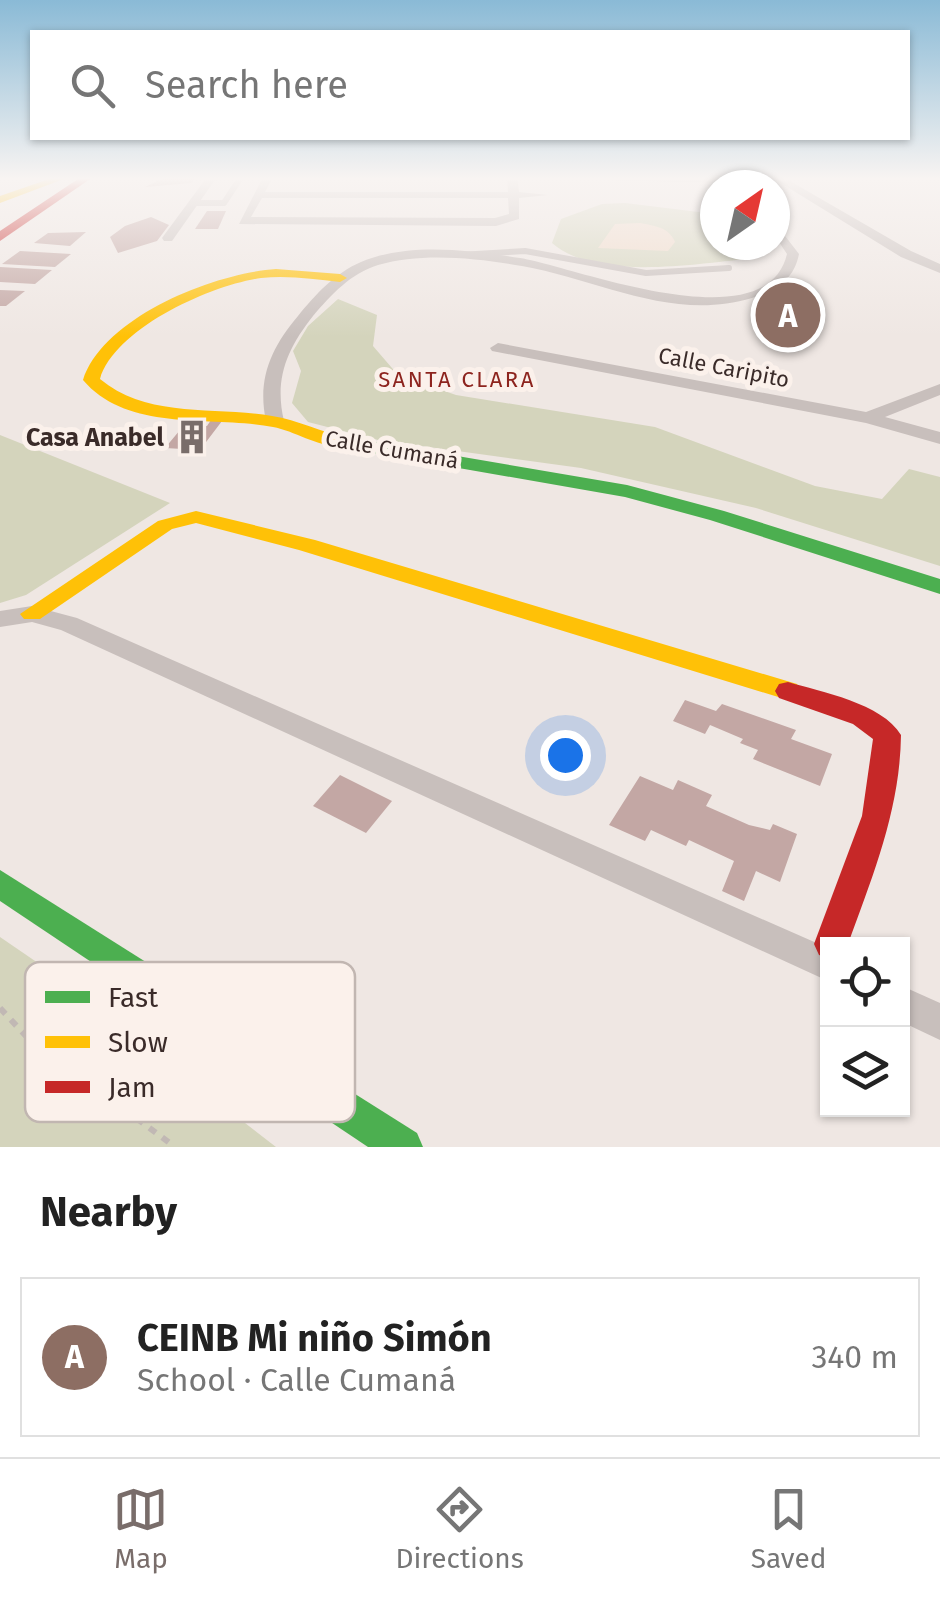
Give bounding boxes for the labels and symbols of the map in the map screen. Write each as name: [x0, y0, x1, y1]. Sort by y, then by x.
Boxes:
north arrow: [700, 170, 790, 260]
pin: A: [756, 278, 820, 352]
street label: Calle Caripito: [656, 342, 792, 393]
district label: SANTA CLARA: [378, 366, 536, 393]
building icon: Casa Anabel: [173, 418, 211, 456]
place label: Casa Anabel: [26, 423, 165, 453]
street label: Calle Cumaná: [323, 424, 461, 474]
your location: [540, 730, 591, 781]
legend: [25, 962, 355, 1122]
text: Fast: [108, 981, 159, 1014]
text: Slow: [108, 1026, 168, 1059]
text: Jam: [108, 1071, 156, 1104]

